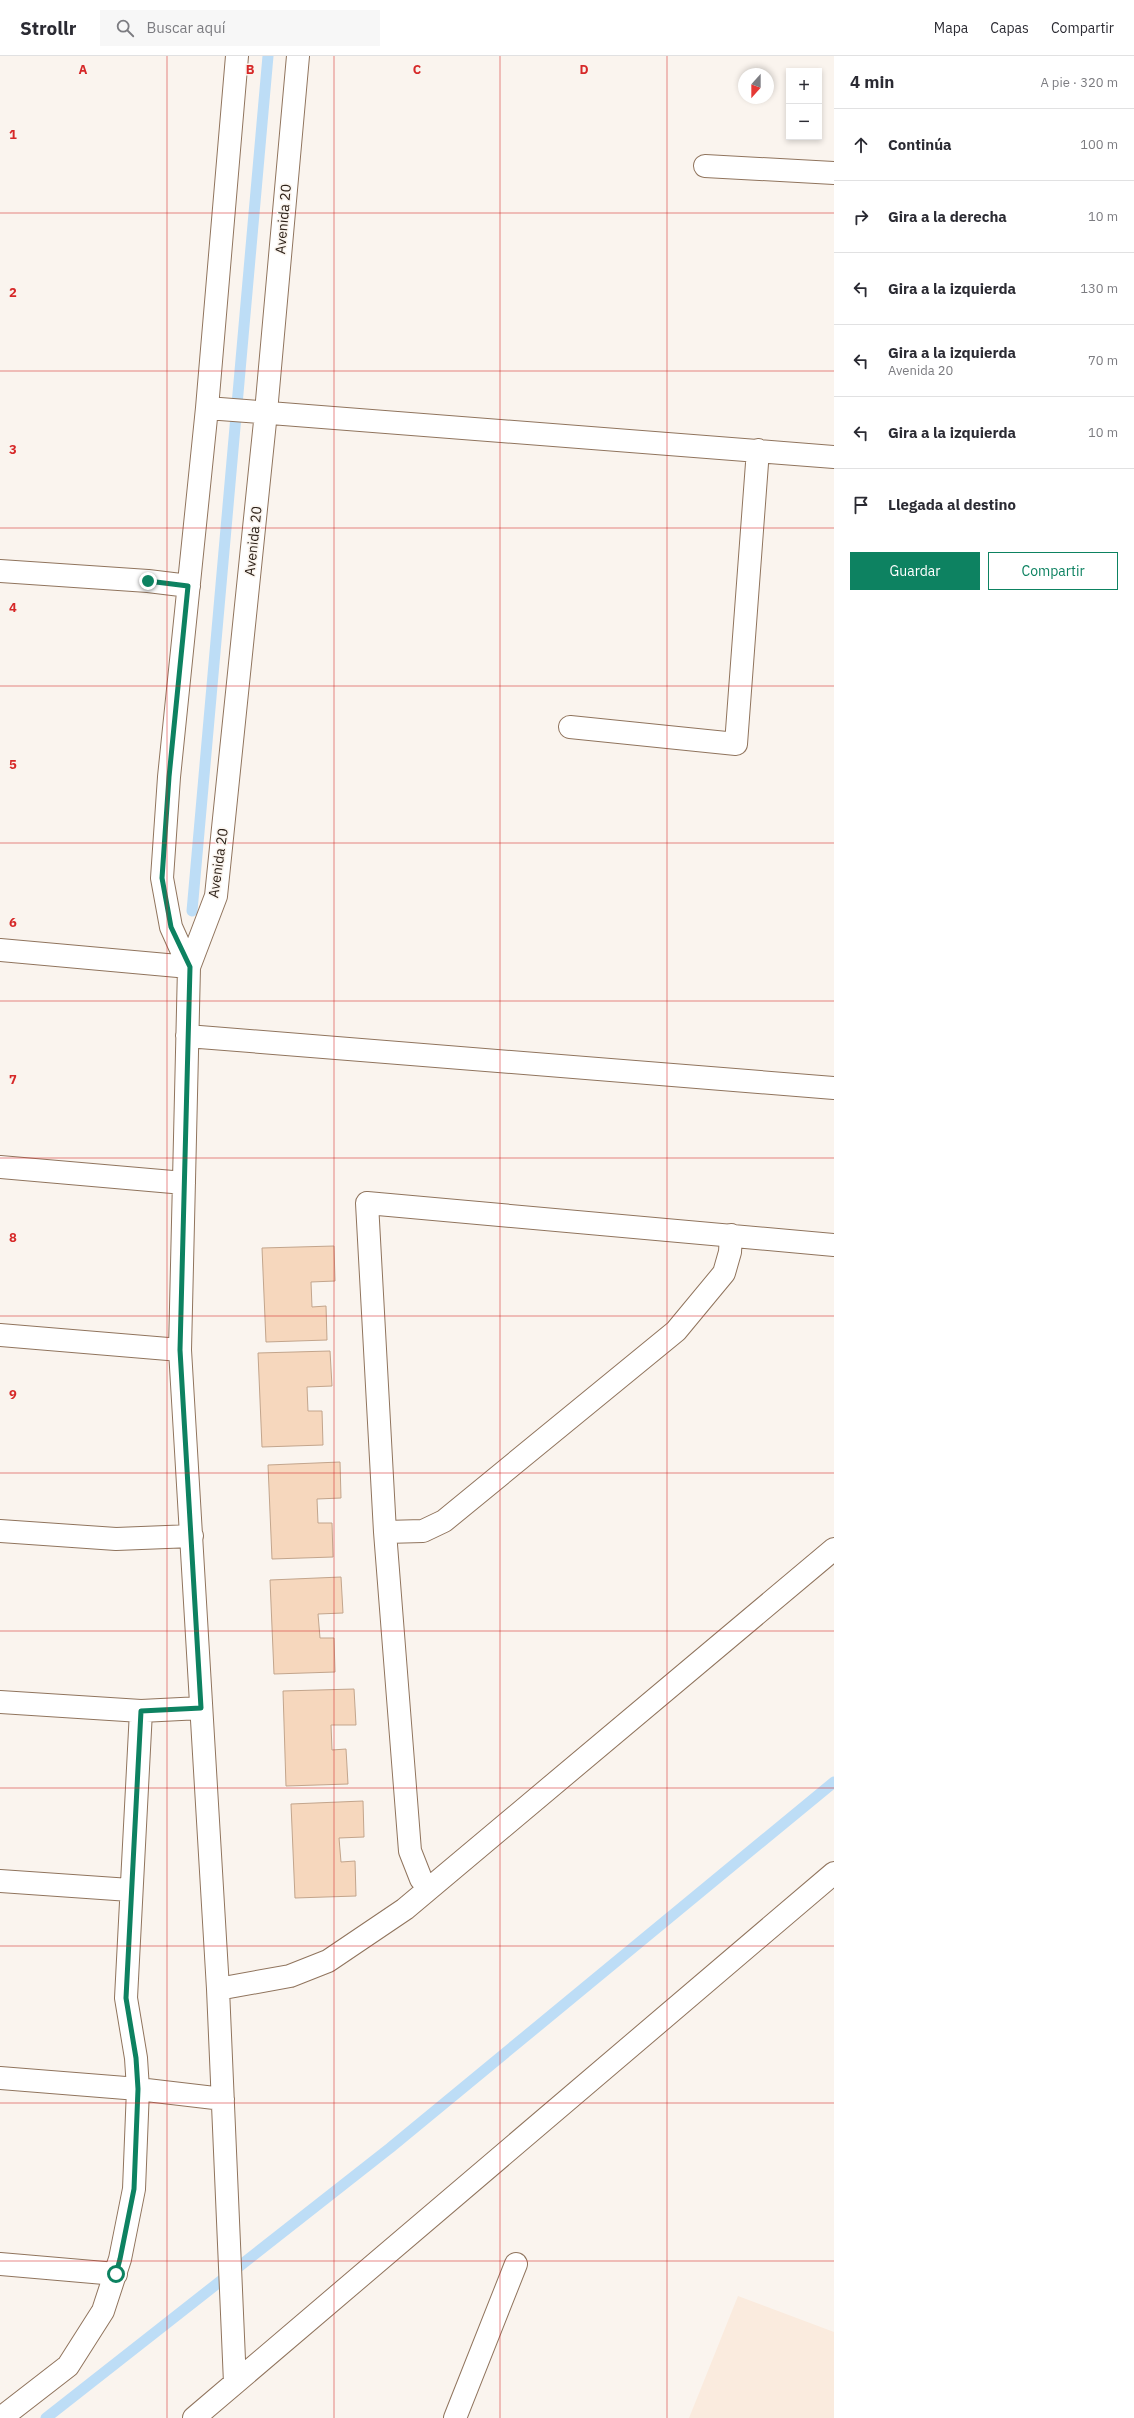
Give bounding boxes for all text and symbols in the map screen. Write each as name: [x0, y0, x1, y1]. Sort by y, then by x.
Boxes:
search box: [100, 10, 380, 46]
text: Strollr: [20, 16, 76, 40]
icon: search: [114, 17, 136, 39]
text: Buscar aquí: [146, 18, 226, 37]
text: Mapa: [934, 19, 968, 37]
text: Capas: [990, 19, 1029, 37]
text: Compartir: [1051, 19, 1114, 37]
text: A: [79, 61, 88, 78]
text: B: [246, 61, 255, 78]
text: C: [413, 61, 422, 78]
text: D: [579, 61, 589, 78]
north arrow: [738, 68, 774, 104]
map controls: [786, 68, 822, 140]
button: +: [786, 68, 822, 104]
text: 4 min: [850, 71, 894, 93]
text: A pie · 320 m: [1040, 74, 1118, 91]
button: −: [786, 104, 822, 140]
text: 1: [9, 126, 17, 143]
icon: ahead: [850, 134, 872, 156]
text: Continúa: [888, 135, 952, 154]
text: 100 m: [1080, 136, 1118, 153]
street label: Avenida 20: [271, 183, 295, 255]
icon: right: [850, 206, 872, 228]
text: Gira a la derecha: [888, 207, 1007, 226]
text: 10 m: [1088, 208, 1118, 225]
icon: left: [850, 278, 872, 300]
text: Gira a la izquierda: [888, 279, 1016, 298]
text: 130 m: [1080, 280, 1118, 297]
text: 2: [9, 284, 17, 301]
text: Gira a la izquierda: [888, 343, 1016, 362]
icon: left: [850, 350, 872, 372]
text: 70 m: [1088, 352, 1118, 369]
text: Avenida 20: [888, 362, 953, 379]
icon: left: [850, 422, 872, 444]
text: Gira a la izquierda: [888, 423, 1016, 442]
text: 10 m: [1088, 424, 1118, 441]
text: 3: [9, 441, 17, 458]
icon: arrive: [850, 494, 872, 516]
text: Llegada al destino: [888, 495, 1016, 514]
street label: Avenida 20: [240, 505, 266, 577]
button: Guardar: [850, 552, 980, 590]
button: Compartir: [988, 552, 1118, 590]
route end: [139, 572, 157, 590]
text: 4: [9, 599, 17, 616]
text: 5: [9, 756, 17, 773]
street label: Avenida 20: [204, 827, 232, 899]
text: 6: [9, 914, 17, 931]
text: 7: [9, 1071, 17, 1088]
text: 8: [9, 1229, 17, 1246]
text: 9: [9, 1386, 17, 1403]
route start: [107, 2265, 125, 2283]

